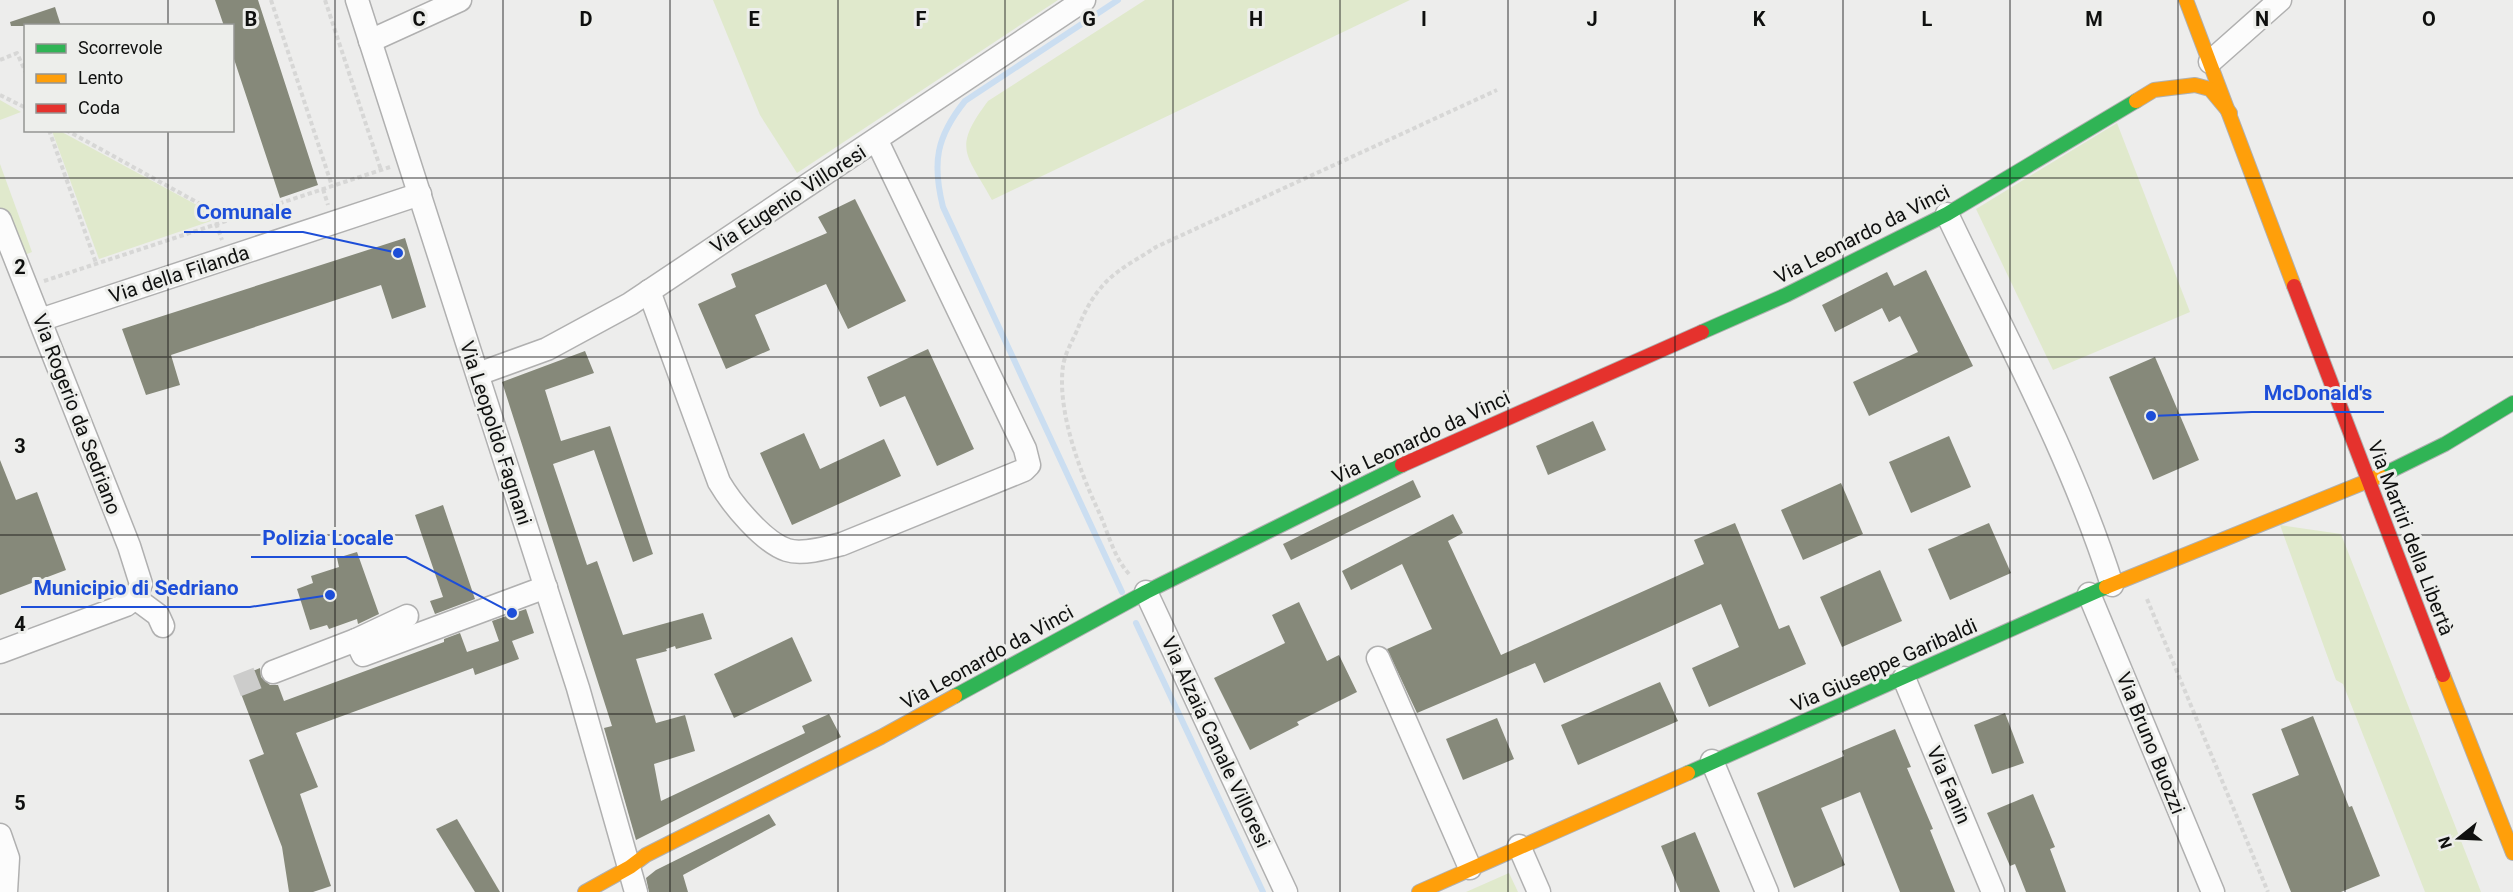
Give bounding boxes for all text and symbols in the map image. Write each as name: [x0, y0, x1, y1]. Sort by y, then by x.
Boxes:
text: B: [245, 7, 257, 31]
text: C: [412, 7, 426, 31]
text: D: [580, 7, 593, 31]
text: E: [748, 7, 760, 31]
text: F: [916, 7, 927, 31]
text: G: [1082, 7, 1096, 31]
text: H: [1249, 7, 1263, 31]
text: I: [1421, 7, 1427, 31]
text: J: [1586, 7, 1598, 31]
text: K: [1753, 7, 1766, 31]
text: L: [1922, 7, 1933, 31]
text: M: [2085, 7, 2103, 31]
text: N: [2255, 7, 2269, 31]
text: O: [2422, 7, 2436, 31]
legend: [24, 24, 234, 132]
text: Scorrevole: [78, 37, 163, 58]
text: Lento: [78, 67, 123, 88]
text: Coda: [78, 97, 120, 118]
street label: Via Eugenio Villoresi: [706, 140, 870, 258]
street label: Via Leonardo da Vinci: [1770, 179, 1954, 289]
callout: Comunale: [184, 193, 303, 232]
text: Comunale: [196, 200, 292, 224]
street label: Via della Filanda: [106, 240, 252, 308]
text: 2: [14, 255, 26, 279]
street label: Via Rogerio da Sedriano: [28, 310, 126, 518]
street label: Via Leopoldo Fagnani: [455, 338, 537, 528]
callout: McDonald's: [2252, 373, 2384, 412]
text: McDonald's: [2264, 381, 2372, 405]
street label: Via Leonardo da Vinci: [1328, 385, 1514, 489]
text: 3: [14, 434, 26, 458]
street label: Via Martiri della Libertà: [2363, 437, 2459, 639]
callout: Polizia Locale: [251, 518, 406, 557]
text: Polizia Locale: [262, 526, 394, 550]
callout: Municipio di Sedriano: [21, 568, 250, 607]
text: Municipio di Sedriano: [33, 576, 239, 600]
street label: Via Leonardo da Vinci: [897, 600, 1077, 714]
text: 4: [14, 612, 26, 636]
street label: Via Giuseppe Garibaldi: [1787, 613, 1981, 717]
street label: Via Alzaia Canale Villoresi: [1156, 633, 1276, 851]
street label: Via Bruno Buozzi: [2112, 669, 2190, 817]
street label: Via Fanin: [1922, 743, 1976, 827]
text: 5: [14, 791, 26, 815]
north arrow: [2429, 808, 2489, 868]
text: N: [2434, 834, 2456, 851]

